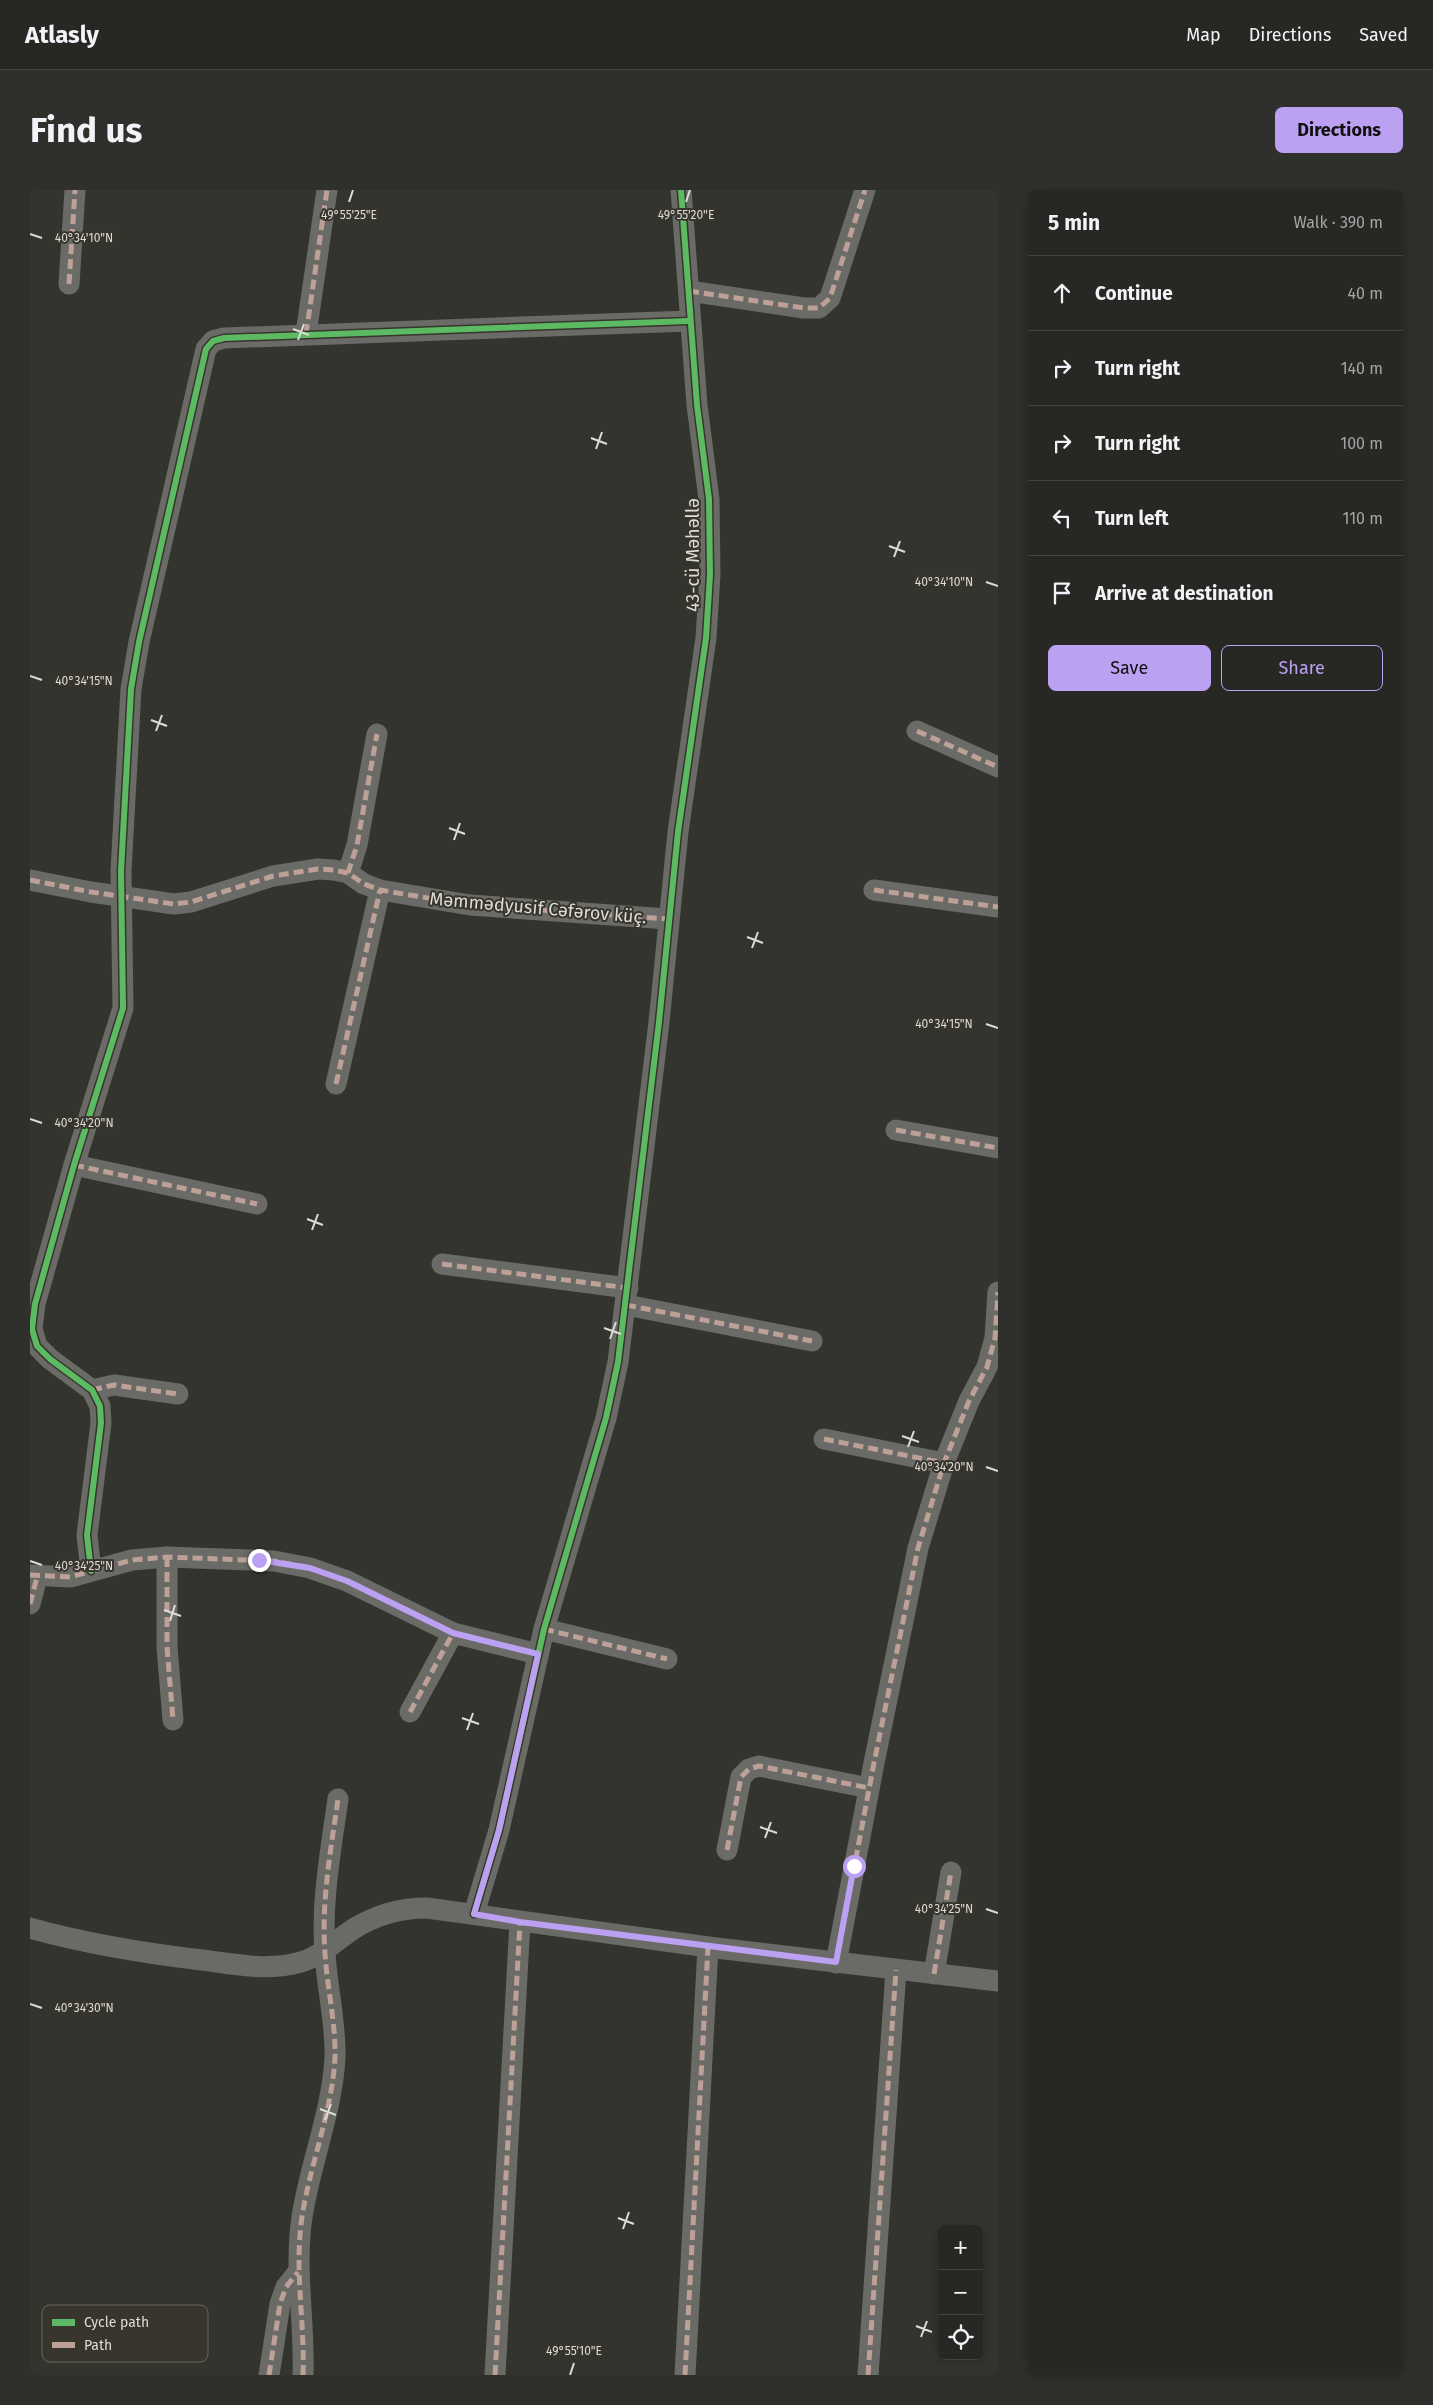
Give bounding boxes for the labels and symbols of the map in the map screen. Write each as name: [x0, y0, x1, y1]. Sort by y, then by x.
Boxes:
text: 49°55'25"E: [321, 208, 377, 222]
text: 49°55'20"E: [658, 208, 714, 222]
text: 40°34'10"N: [55, 231, 113, 245]
street label: 43-cü Məhəllə: [682, 498, 704, 612]
text: 40°34'10"N: [915, 575, 973, 589]
text: 40°34'15"N: [55, 674, 113, 688]
street label: Məmmədyusif Cəfərov küç.: [429, 888, 647, 928]
text: 40°34'15"N: [915, 1017, 973, 1031]
text: 40°34'20"N: [54, 1116, 114, 1130]
text: 40°34'20"N: [914, 1460, 974, 1474]
route end: [248, 1549, 271, 1572]
text: 40°34'25"N: [55, 1559, 113, 1573]
route start: [843, 1855, 866, 1878]
text: 40°34'25"N: [915, 1902, 973, 1916]
text: 40°34'30"N: [54, 2001, 114, 2015]
legend: [42, 2305, 208, 2362]
text: Cycle path: [84, 2314, 149, 2331]
text: Path: [84, 2337, 112, 2354]
text: 49°55'10"E: [546, 2344, 602, 2358]

